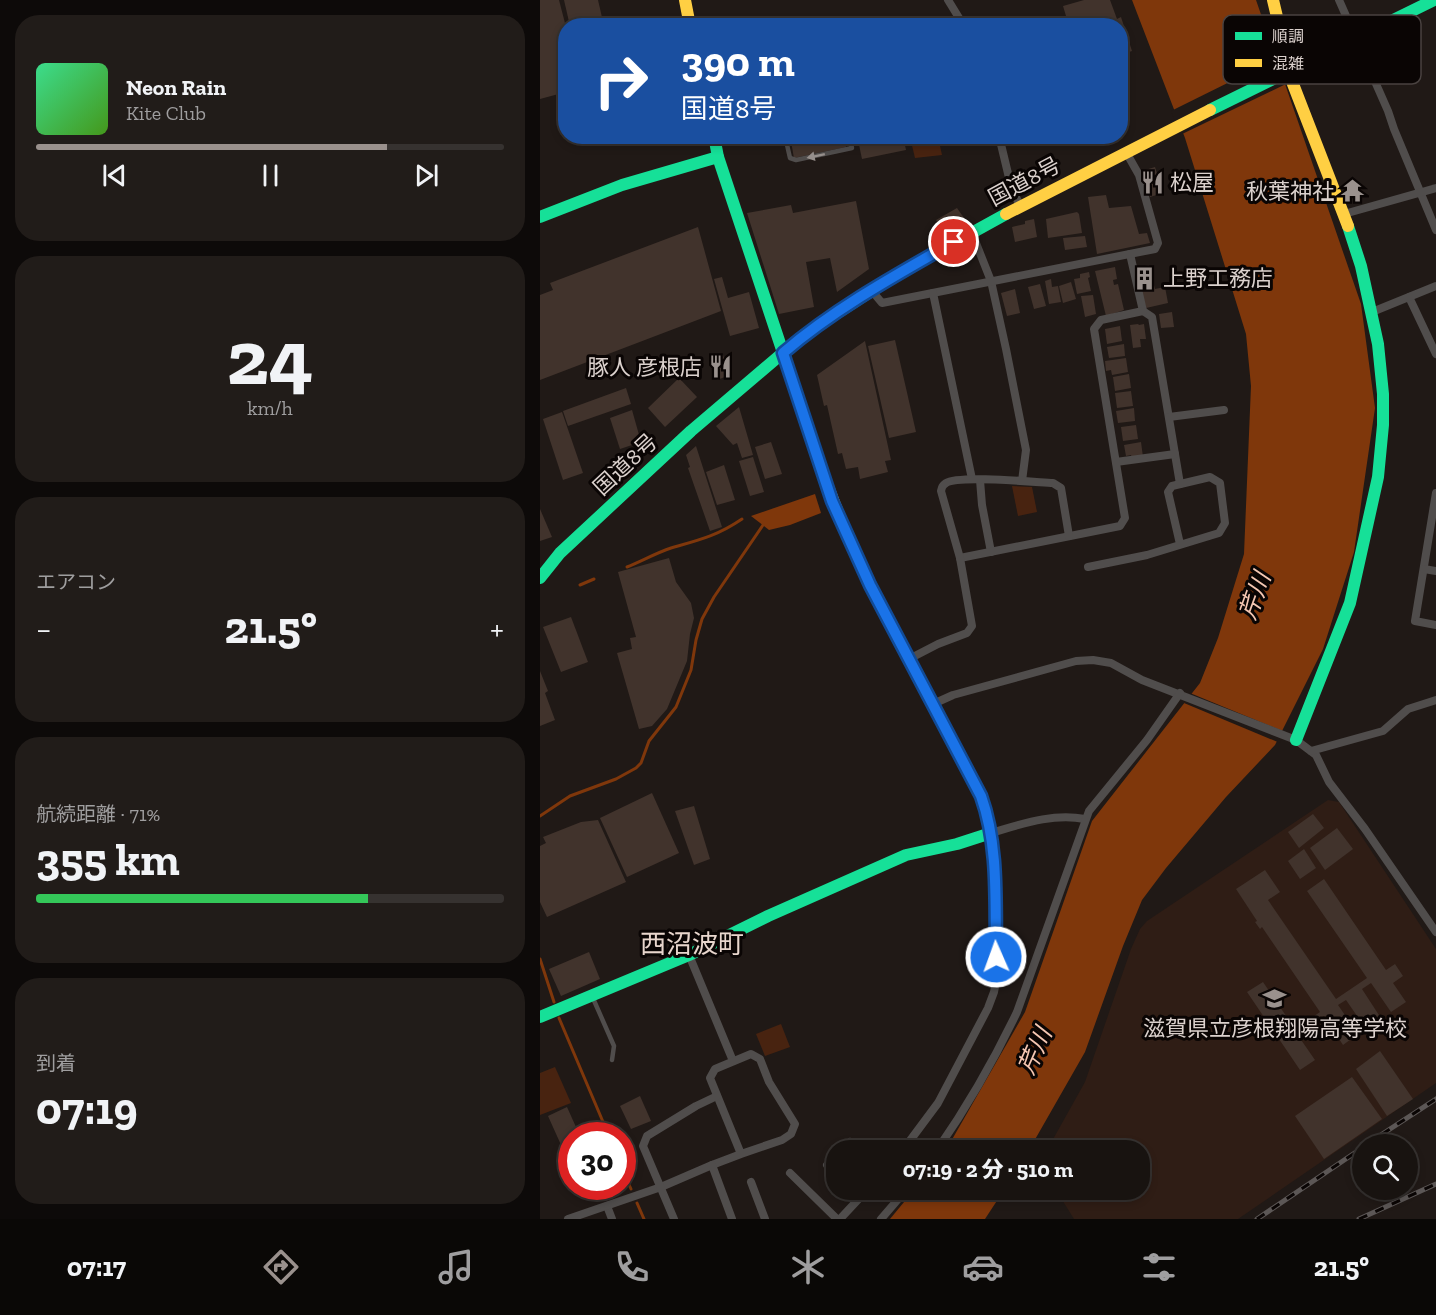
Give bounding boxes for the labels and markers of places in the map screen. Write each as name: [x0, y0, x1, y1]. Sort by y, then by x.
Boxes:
restaurant icon: 松屋: [1139, 169, 1165, 195]
place label: 松屋: [1170, 169, 1214, 196]
place label: 秋葉神社: [1246, 178, 1334, 205]
temple icon: 秋葉神社: [1339, 178, 1365, 204]
pin: [928, 216, 979, 267]
building icon: 上野工務店: [1132, 265, 1158, 291]
place label: 上野工務店: [1163, 265, 1273, 292]
place label: 豚人 彦根店: [587, 354, 702, 381]
restaurant icon: 豚人 彦根店: [707, 354, 733, 380]
school or university icon: 滋賀県立彦根翔陽高等学校: [1262, 986, 1288, 1012]
place label: 滋賀県立彦根翔陽高等学校: [1143, 1015, 1407, 1042]

